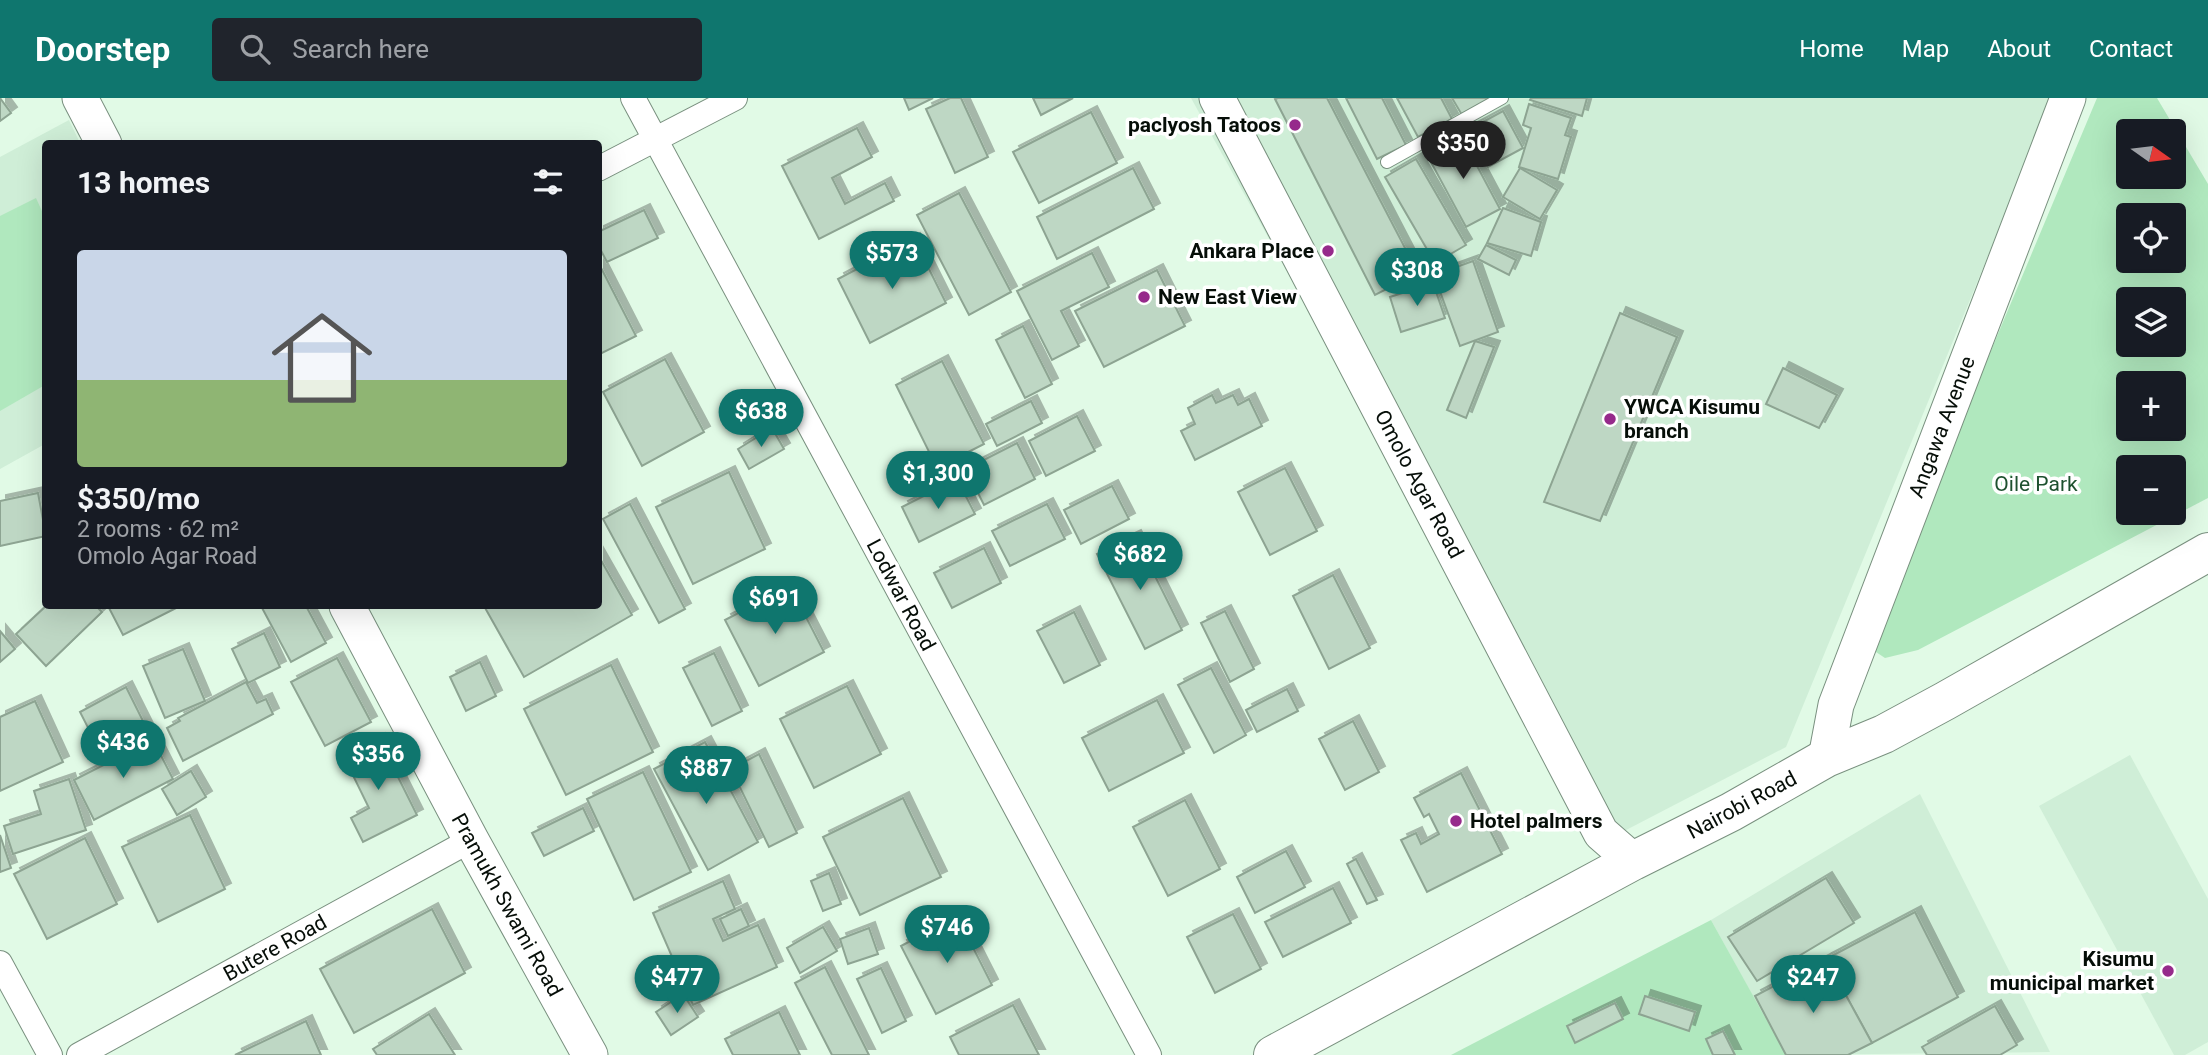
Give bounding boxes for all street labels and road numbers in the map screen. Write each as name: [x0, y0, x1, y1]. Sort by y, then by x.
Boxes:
street label: Angawa Avenue: [1904, 353, 1980, 501]
street label: Omolo Agar Road: [1370, 406, 1468, 562]
street label: Lodwar Road: [862, 535, 940, 655]
street label: Nairobi Road: [1683, 766, 1801, 844]
street label: Pramukh Swami Road: [447, 809, 567, 1001]
street label: Butere Road: [219, 910, 331, 986]

